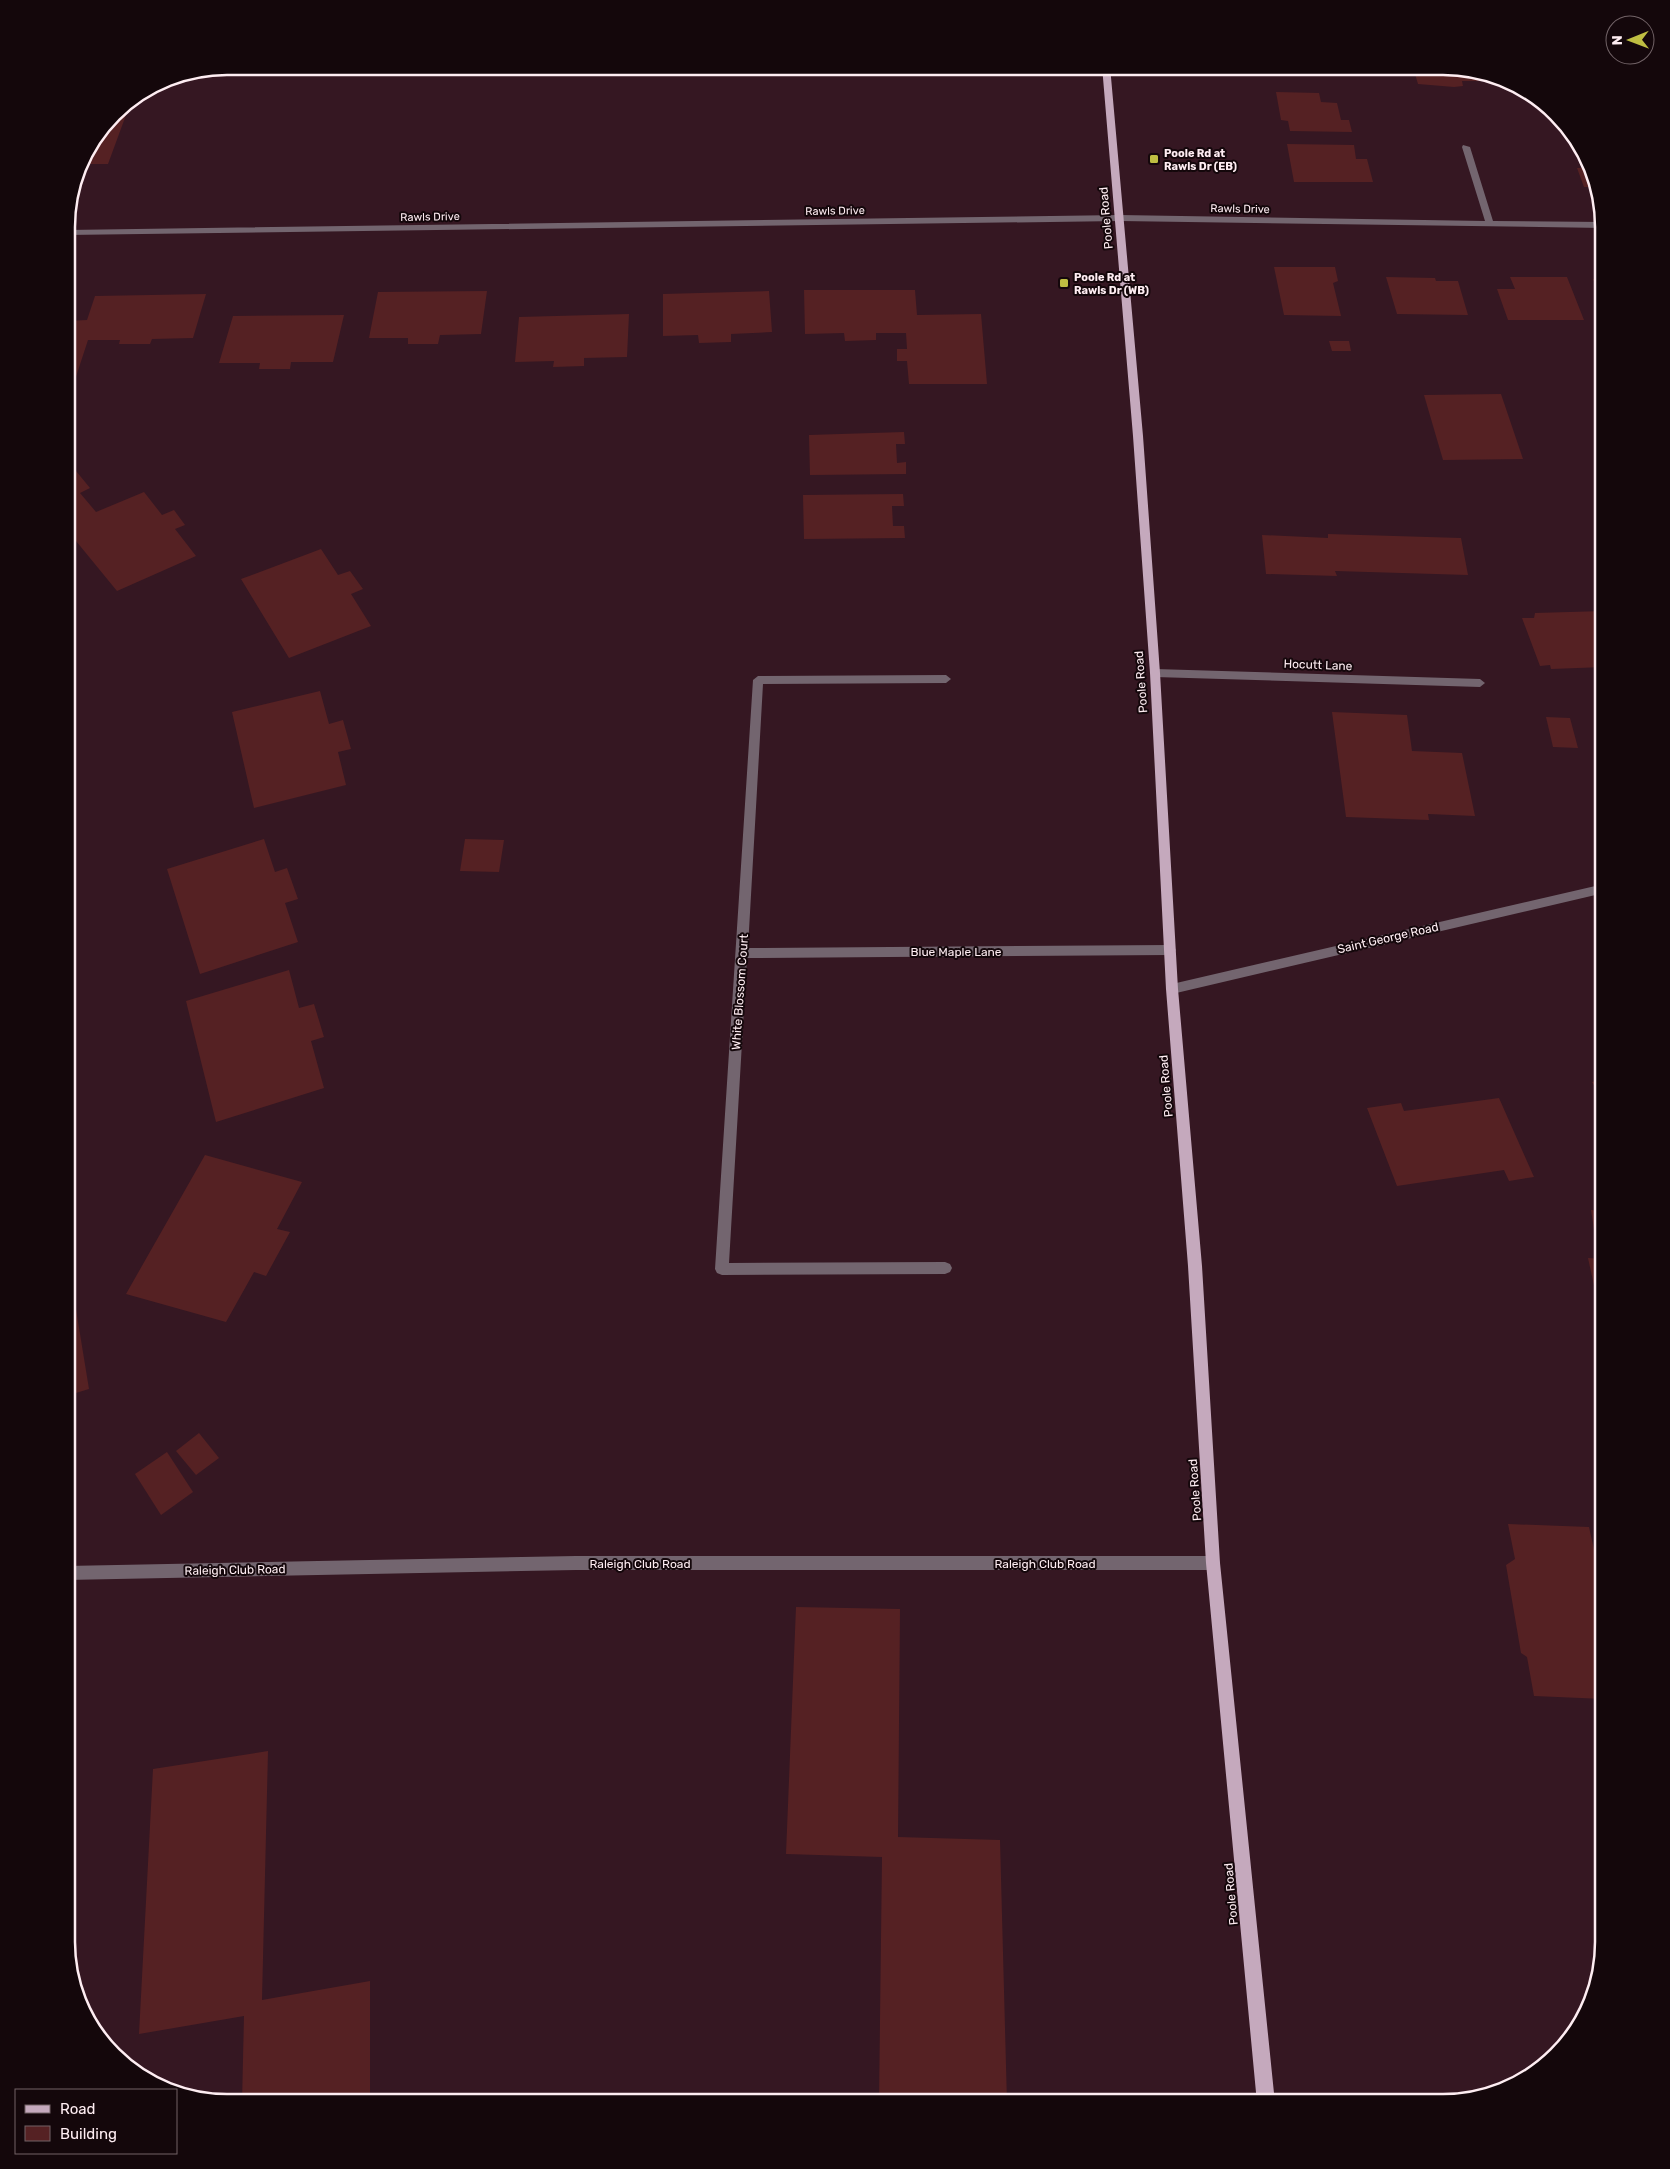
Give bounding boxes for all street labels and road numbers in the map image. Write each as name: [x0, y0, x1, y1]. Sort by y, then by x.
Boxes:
street label: Poole Road: [1096, 186, 1116, 250]
street label: Rawls Drive: [1210, 202, 1270, 216]
street label: Rawls Drive: [805, 204, 865, 218]
street label: Rawls Drive: [400, 210, 460, 224]
street label: Poole Road: [1132, 650, 1150, 714]
street label: Hocutt Lane: [1283, 657, 1353, 673]
street label: Saint George Road: [1336, 920, 1440, 956]
street label: White Blossom Court: [729, 933, 751, 1050]
street label: Blue Maple Lane: [910, 945, 1002, 959]
street label: Poole Road: [1156, 1054, 1176, 1118]
street label: Poole Road: [1186, 1458, 1204, 1522]
street label: Raleigh Club Road: [589, 1557, 691, 1571]
street label: Raleigh Club Road: [994, 1557, 1096, 1571]
street label: Raleigh Club Road: [184, 1562, 286, 1578]
street label: Poole Road: [1221, 1862, 1241, 1926]

